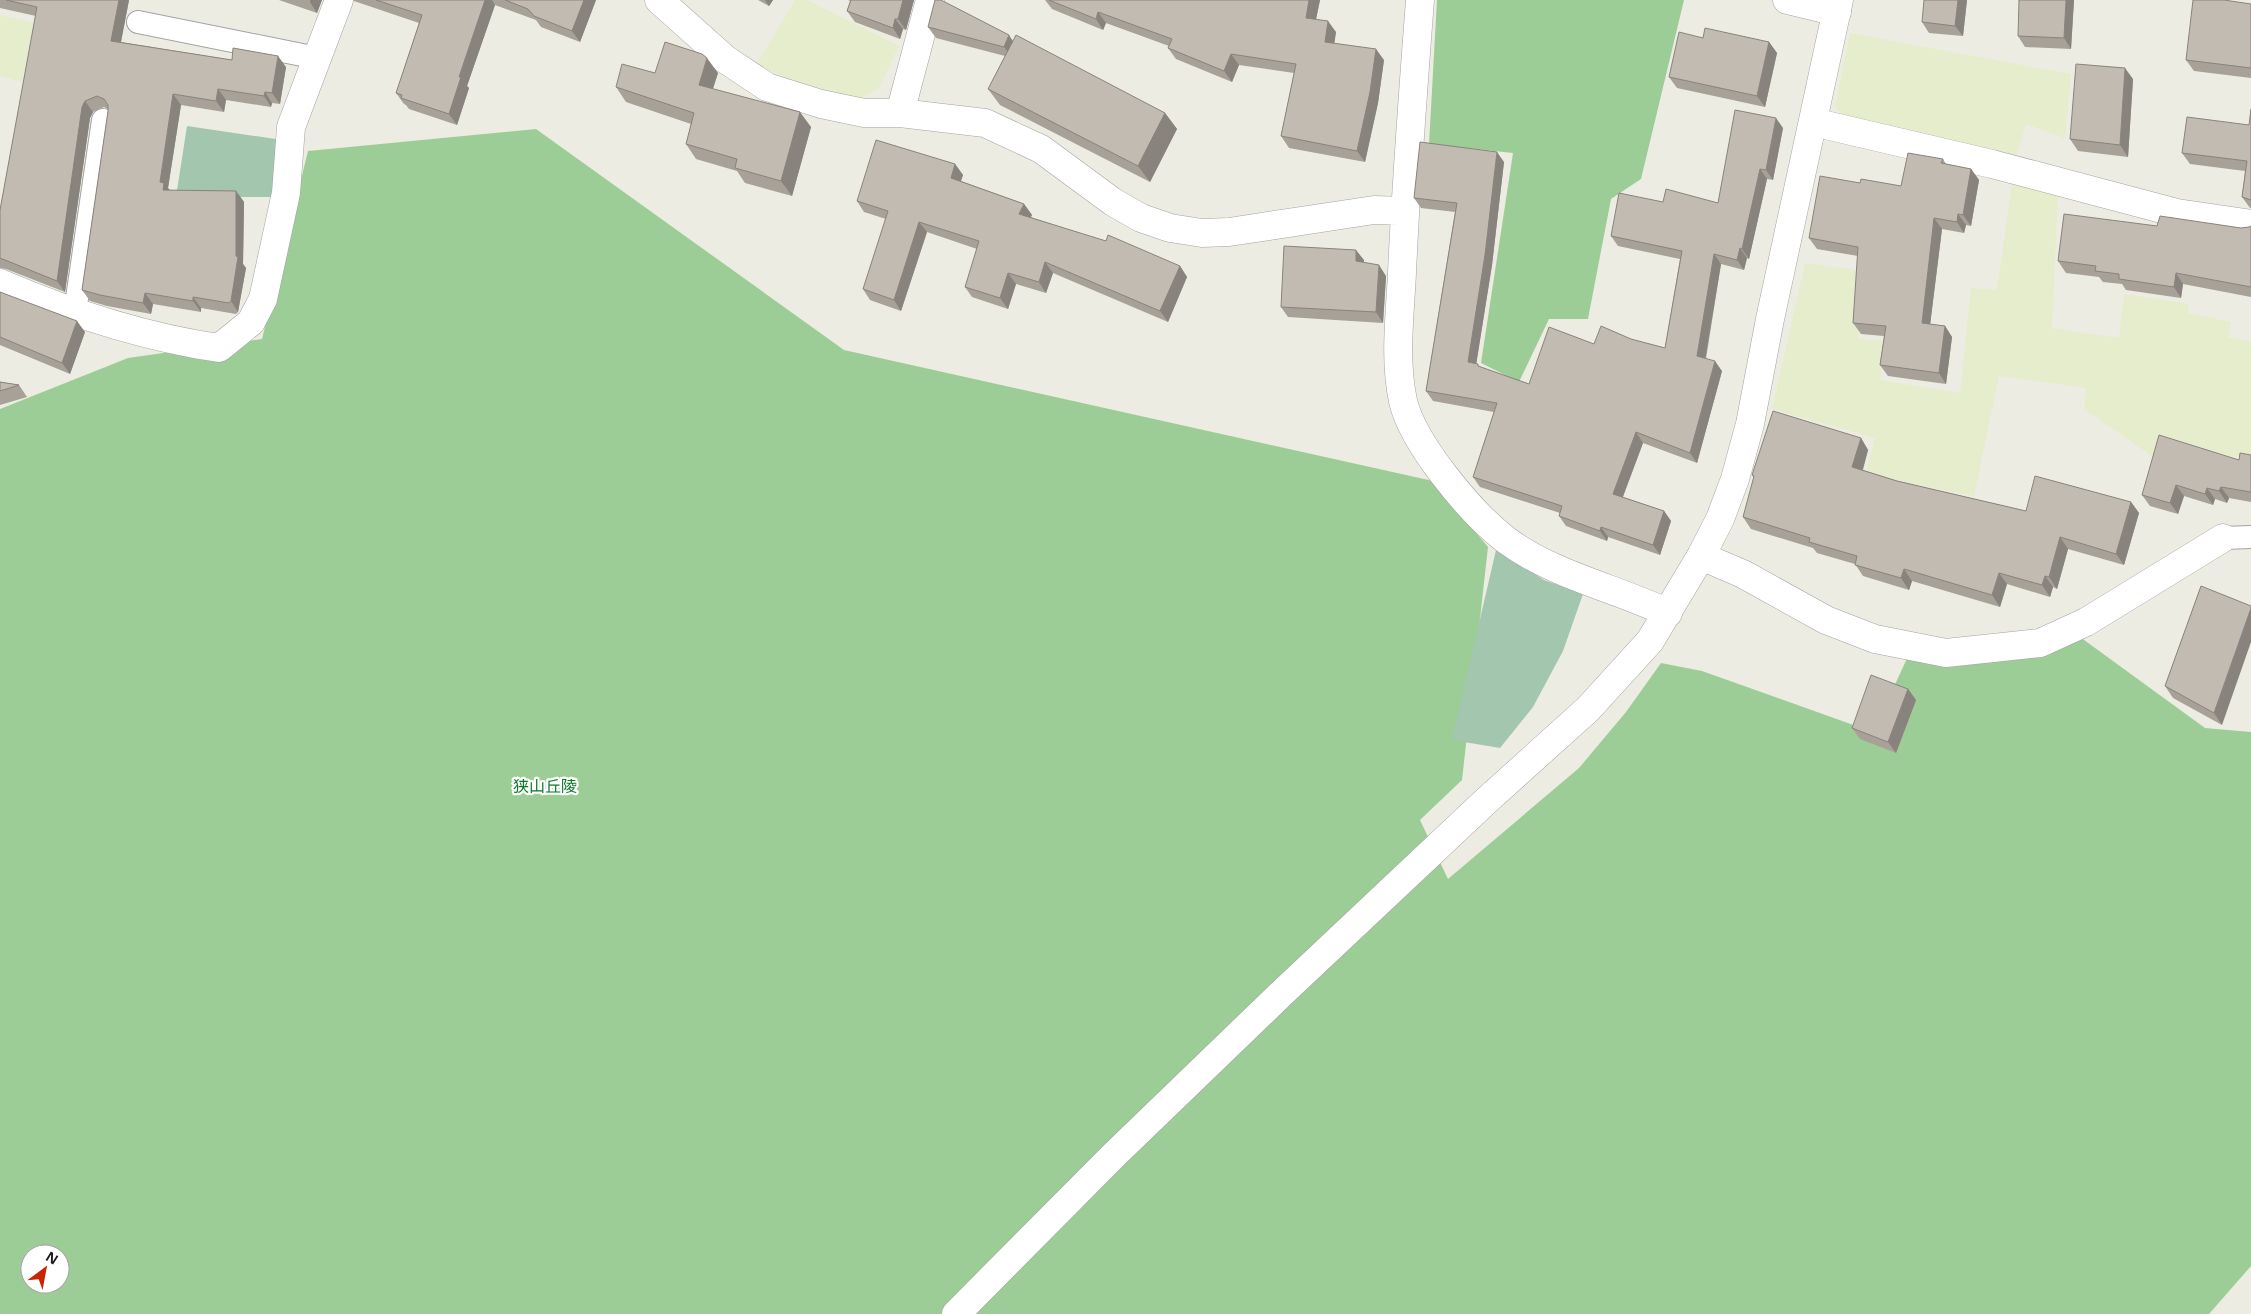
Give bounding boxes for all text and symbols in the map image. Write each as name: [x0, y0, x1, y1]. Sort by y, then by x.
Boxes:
park label: 狭山丘陵: [513, 775, 577, 797]
north arrow: [20, 1244, 70, 1294]
text: N: [42, 1246, 62, 1269]

